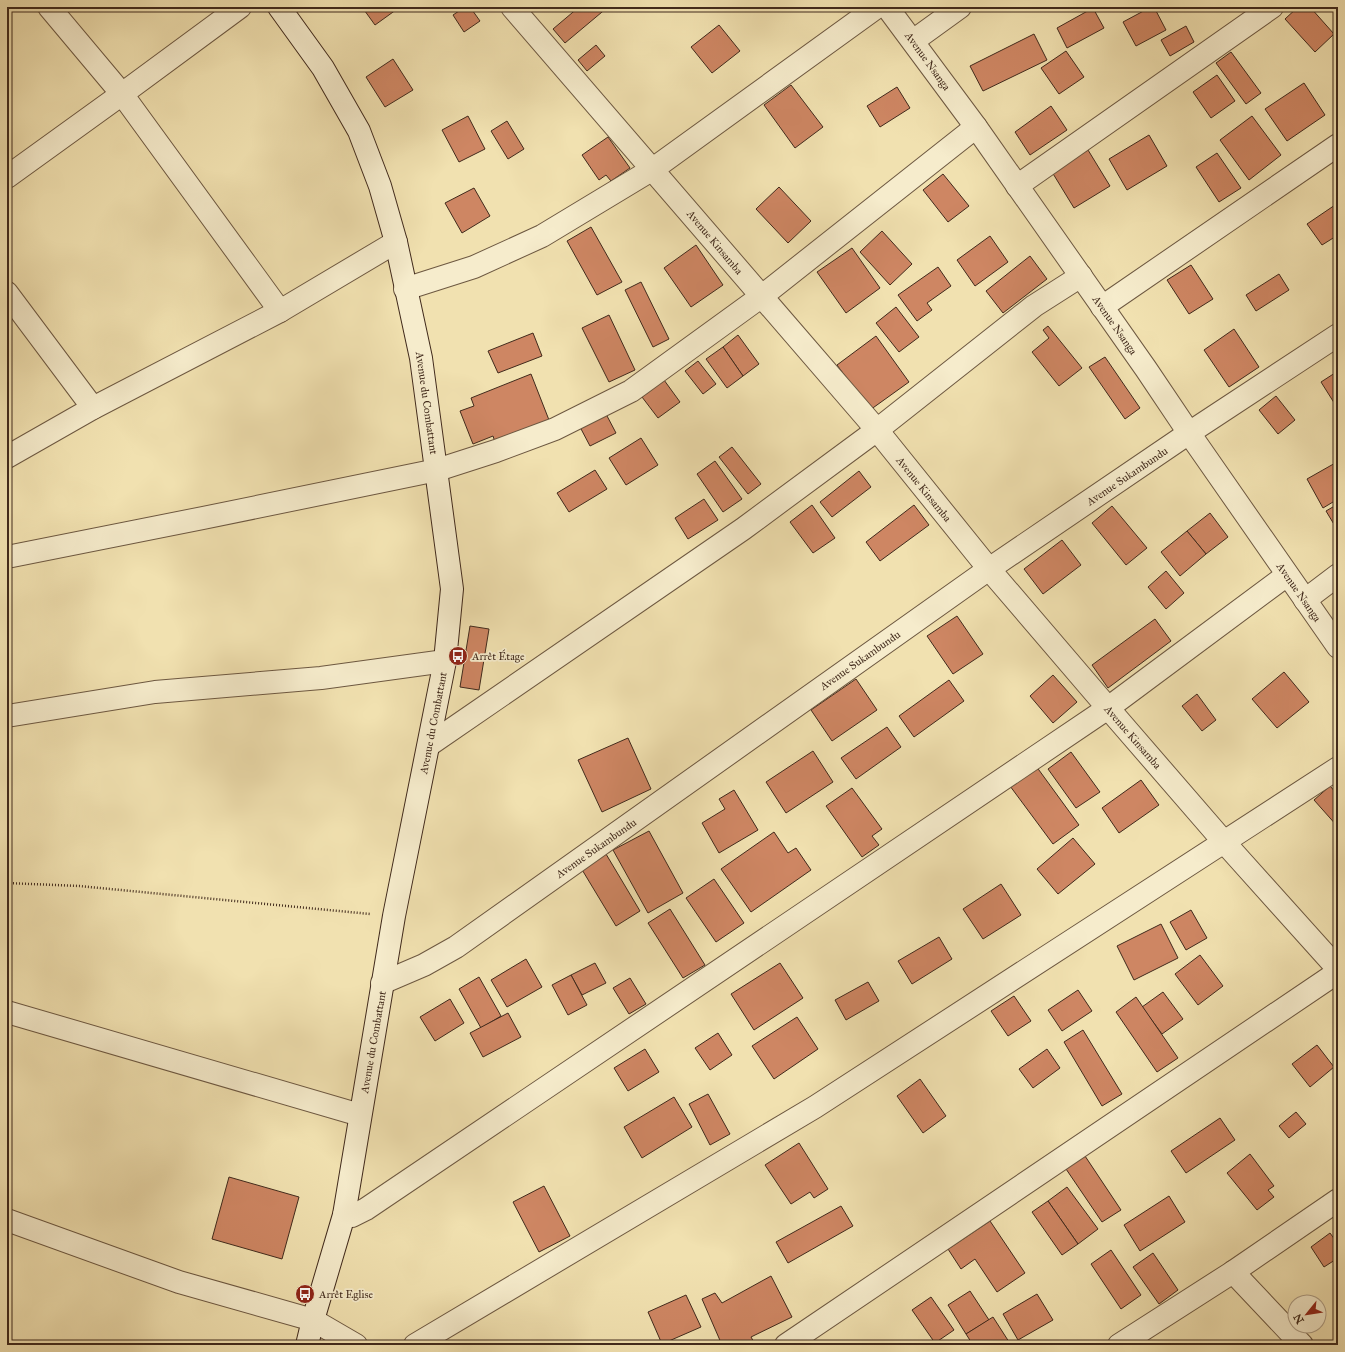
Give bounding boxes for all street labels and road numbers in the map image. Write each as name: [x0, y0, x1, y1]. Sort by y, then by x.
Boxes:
street label: Avenue Nsanga: [901, 29, 953, 93]
street label: Avenue Kinsamba: [683, 207, 746, 277]
street label: Avenue Nsanga: [1089, 293, 1140, 358]
street label: Avenue du Combattant: [413, 350, 440, 455]
street label: Avenue Sukambundu: [1083, 444, 1170, 509]
street label: Avenue Kinsamba: [893, 453, 954, 525]
street label: Avenue Nsanga: [1273, 560, 1324, 625]
street label: Avenue Sukambundu: [817, 628, 903, 694]
street label: Avenue du Combattant: [417, 671, 450, 776]
street label: Avenue Kinsamba: [1101, 702, 1164, 772]
street label: Avenue Sukambundu: [553, 816, 639, 882]
street label: Avenue du Combattant: [358, 990, 389, 1095]

